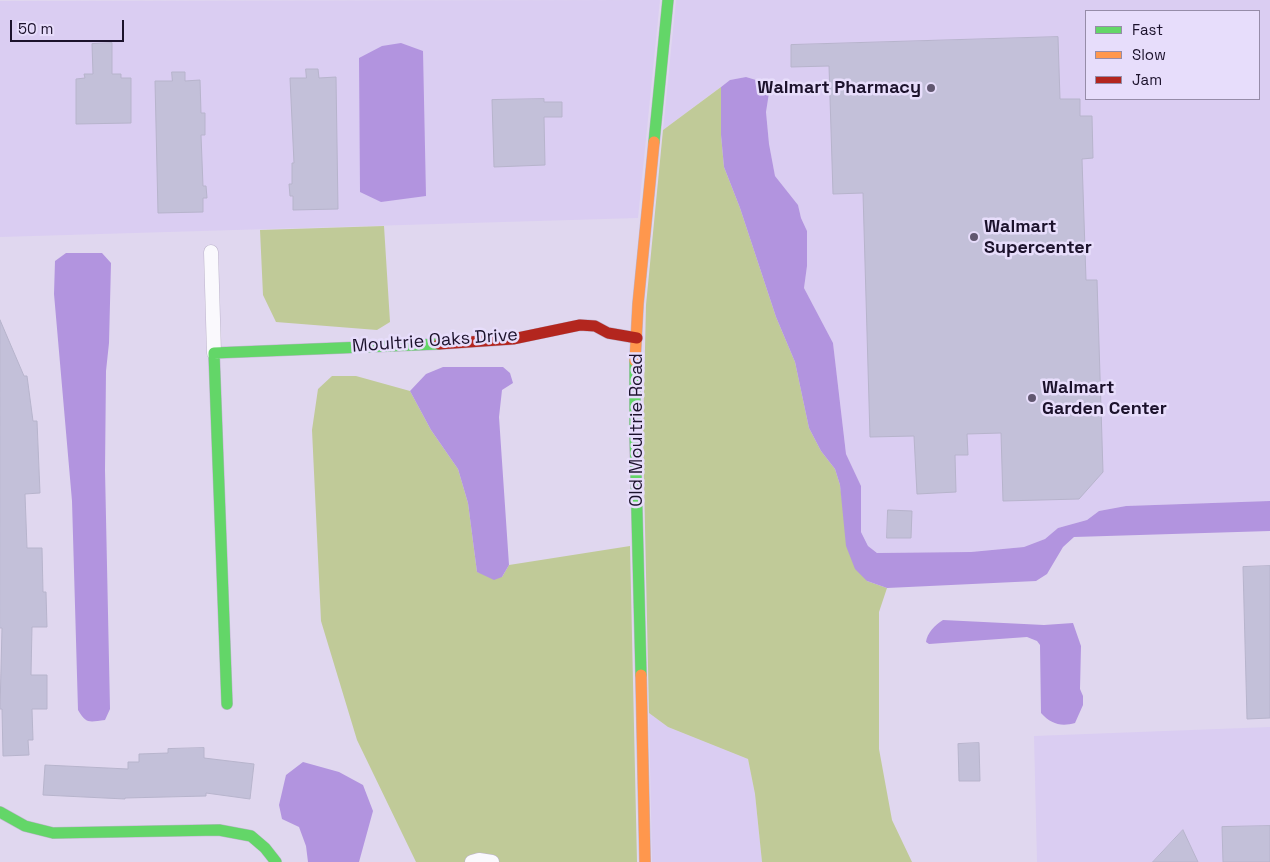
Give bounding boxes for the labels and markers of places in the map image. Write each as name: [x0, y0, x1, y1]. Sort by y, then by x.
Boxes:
place label: Walmart Pharmacy: [757, 77, 921, 99]
marker: Walmart Pharmacy: [925, 82, 937, 94]
place label: Walmart Supercenter: [984, 216, 1092, 258]
marker: Walmart Supercenter: [968, 231, 980, 243]
place label: Walmart Garden Center: [1042, 377, 1167, 419]
marker: Walmart Garden Center: [1026, 392, 1038, 404]

